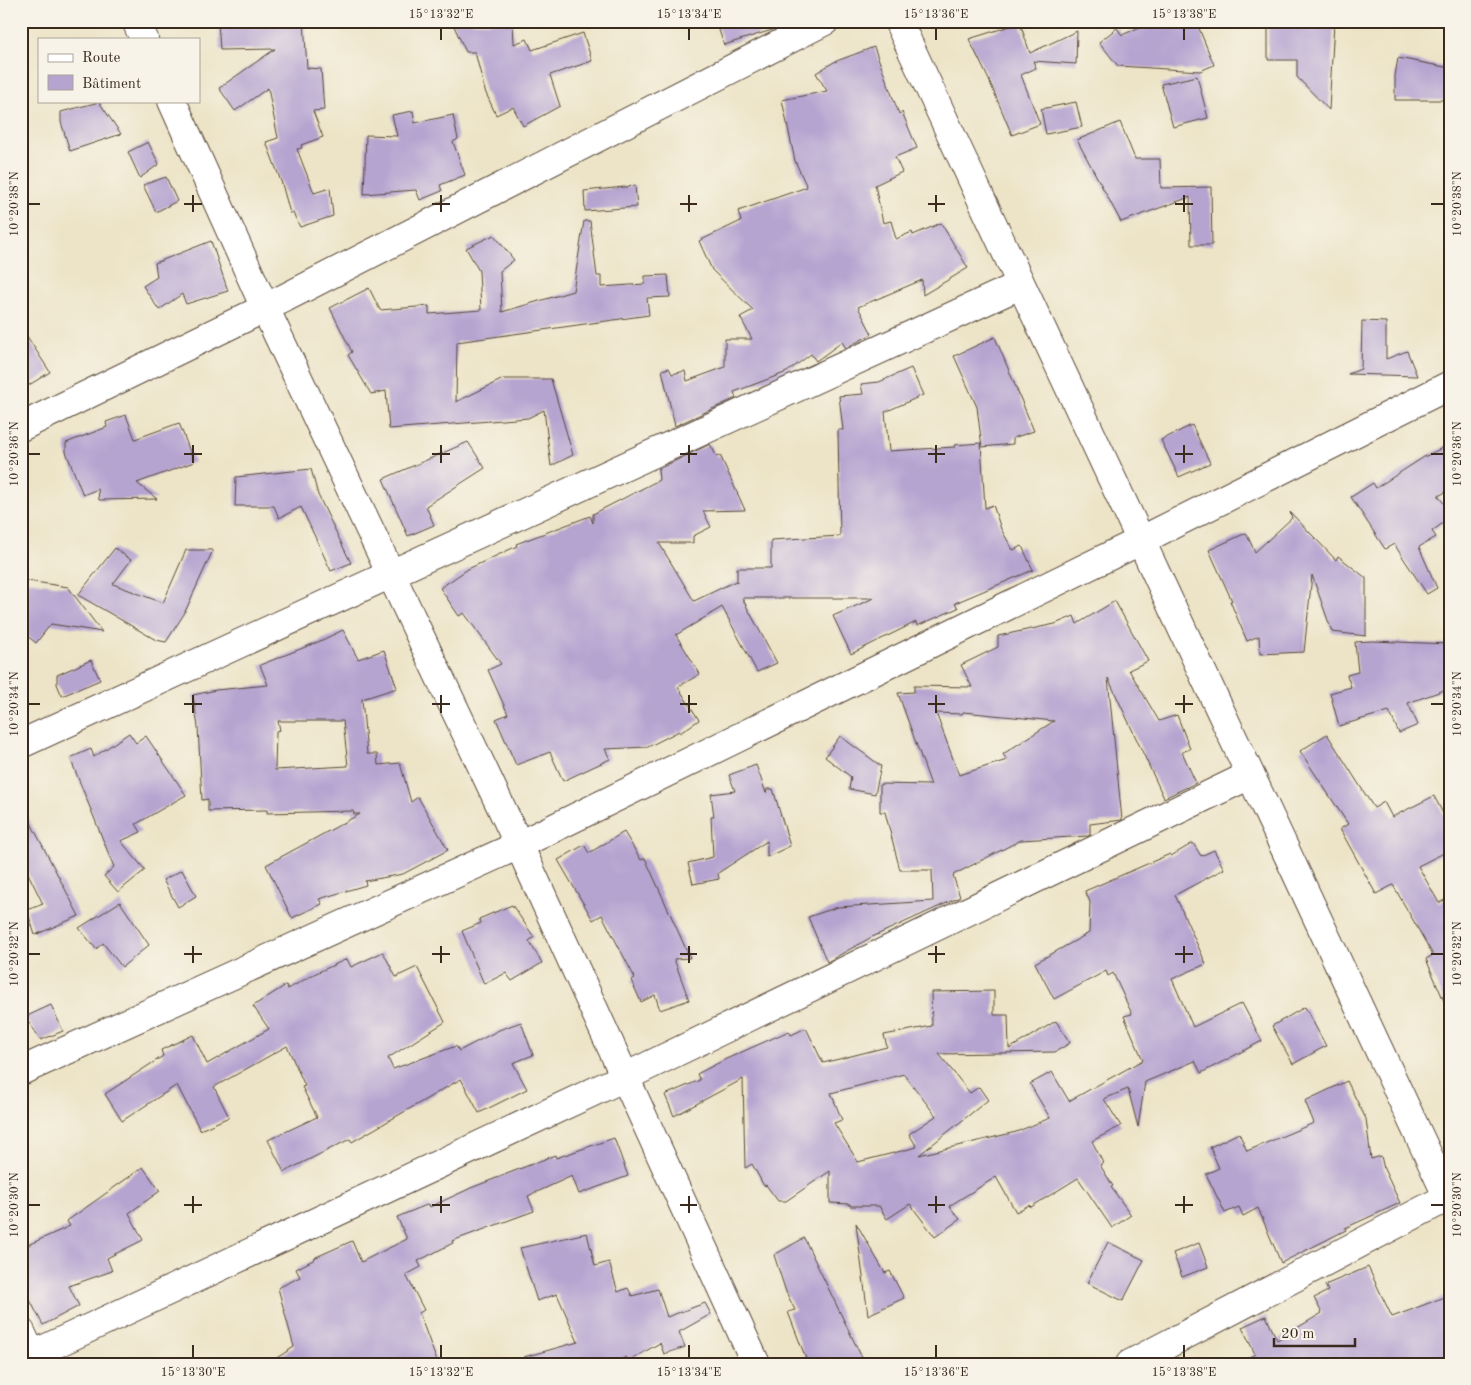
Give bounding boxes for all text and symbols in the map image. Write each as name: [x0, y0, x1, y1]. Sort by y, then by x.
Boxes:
text: 15°13'32"E: [409, 8, 473, 21]
text: 15°13'34"E: [657, 8, 721, 21]
text: 15°13'36"E: [904, 8, 968, 21]
text: 15°13'38"E: [1152, 8, 1216, 21]
legend: [38, 38, 200, 102]
text: Route: [82, 51, 120, 66]
text: Bâtiment: [82, 77, 141, 92]
text: 10°20'38"N: [9, 171, 21, 237]
text: 10°20'38"N: [1452, 171, 1464, 237]
text: 10°20'36"N: [9, 421, 21, 487]
text: 10°20'36"N: [1452, 421, 1464, 487]
text: 10°20'34"N: [9, 671, 21, 737]
text: 10°20'34"N: [1452, 671, 1464, 737]
text: 10°20'32"N: [9, 921, 21, 987]
text: 10°20'32"N: [1452, 921, 1464, 987]
text: 10°20'30"N: [9, 1172, 21, 1238]
text: 10°20'30"N: [1452, 1172, 1464, 1238]
scale bar: [1274, 1315, 1355, 1347]
text: 20 m: [1281, 1327, 1315, 1342]
text: 15°13'30"E: [161, 1366, 225, 1379]
text: 15°13'32"E: [409, 1366, 473, 1379]
text: 15°13'34"E: [657, 1366, 721, 1379]
text: 15°13'36"E: [904, 1366, 968, 1379]
text: 15°13'38"E: [1152, 1366, 1216, 1379]

